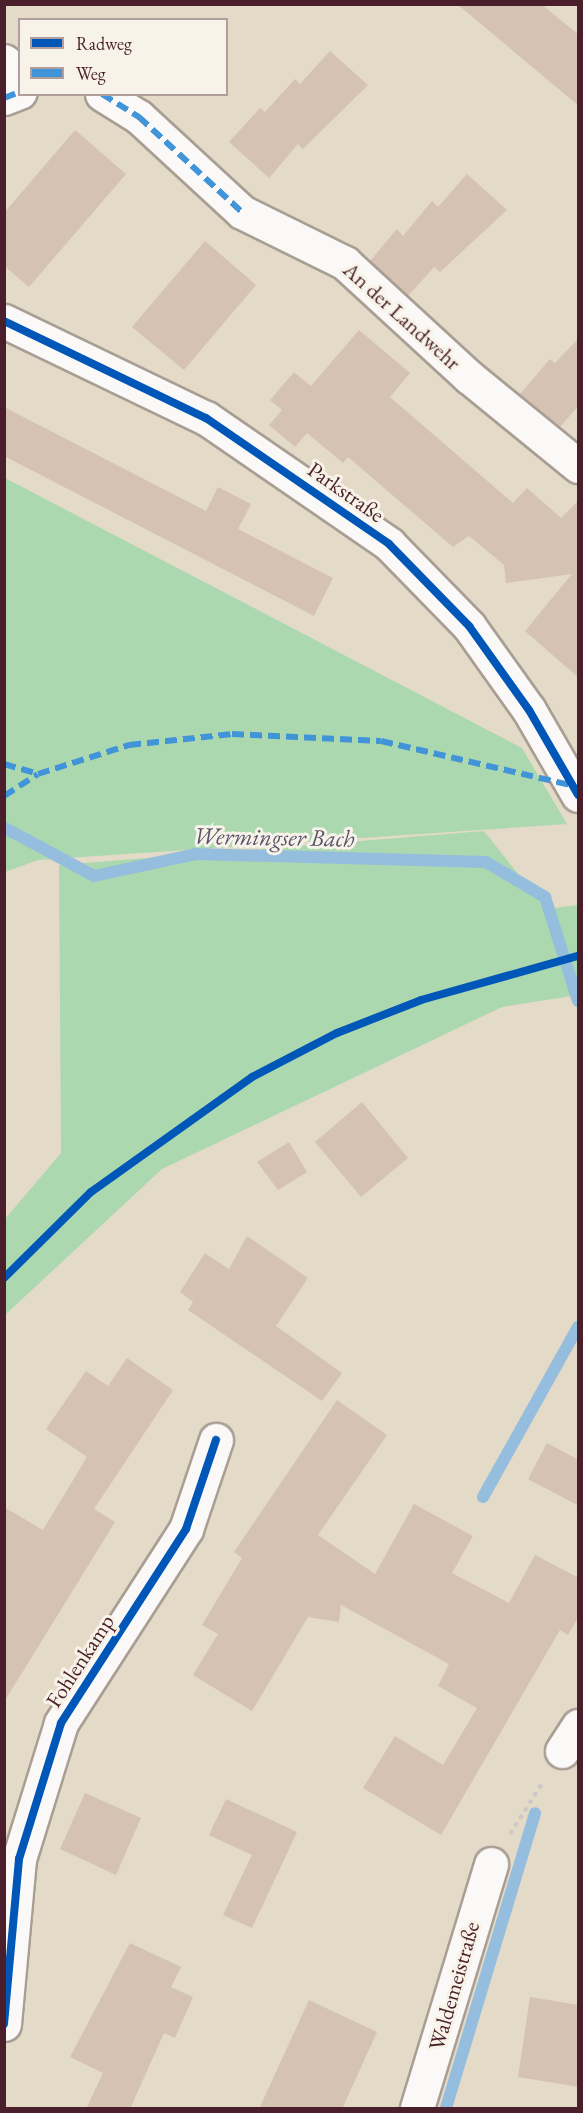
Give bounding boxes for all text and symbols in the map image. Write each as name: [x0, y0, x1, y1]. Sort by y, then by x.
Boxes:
legend: [18, 18, 228, 96]
text: Radweg: [76, 32, 132, 55]
text: Weg: [76, 62, 106, 85]
street label: An der Landwehr: [338, 256, 466, 376]
street label: Parkstraße: [303, 456, 389, 528]
water label: Wermingser Bach: [193, 821, 355, 853]
street label: Fohlenkamp: [40, 1610, 120, 1712]
street label: Waldemeistraße: [423, 1919, 485, 2053]

